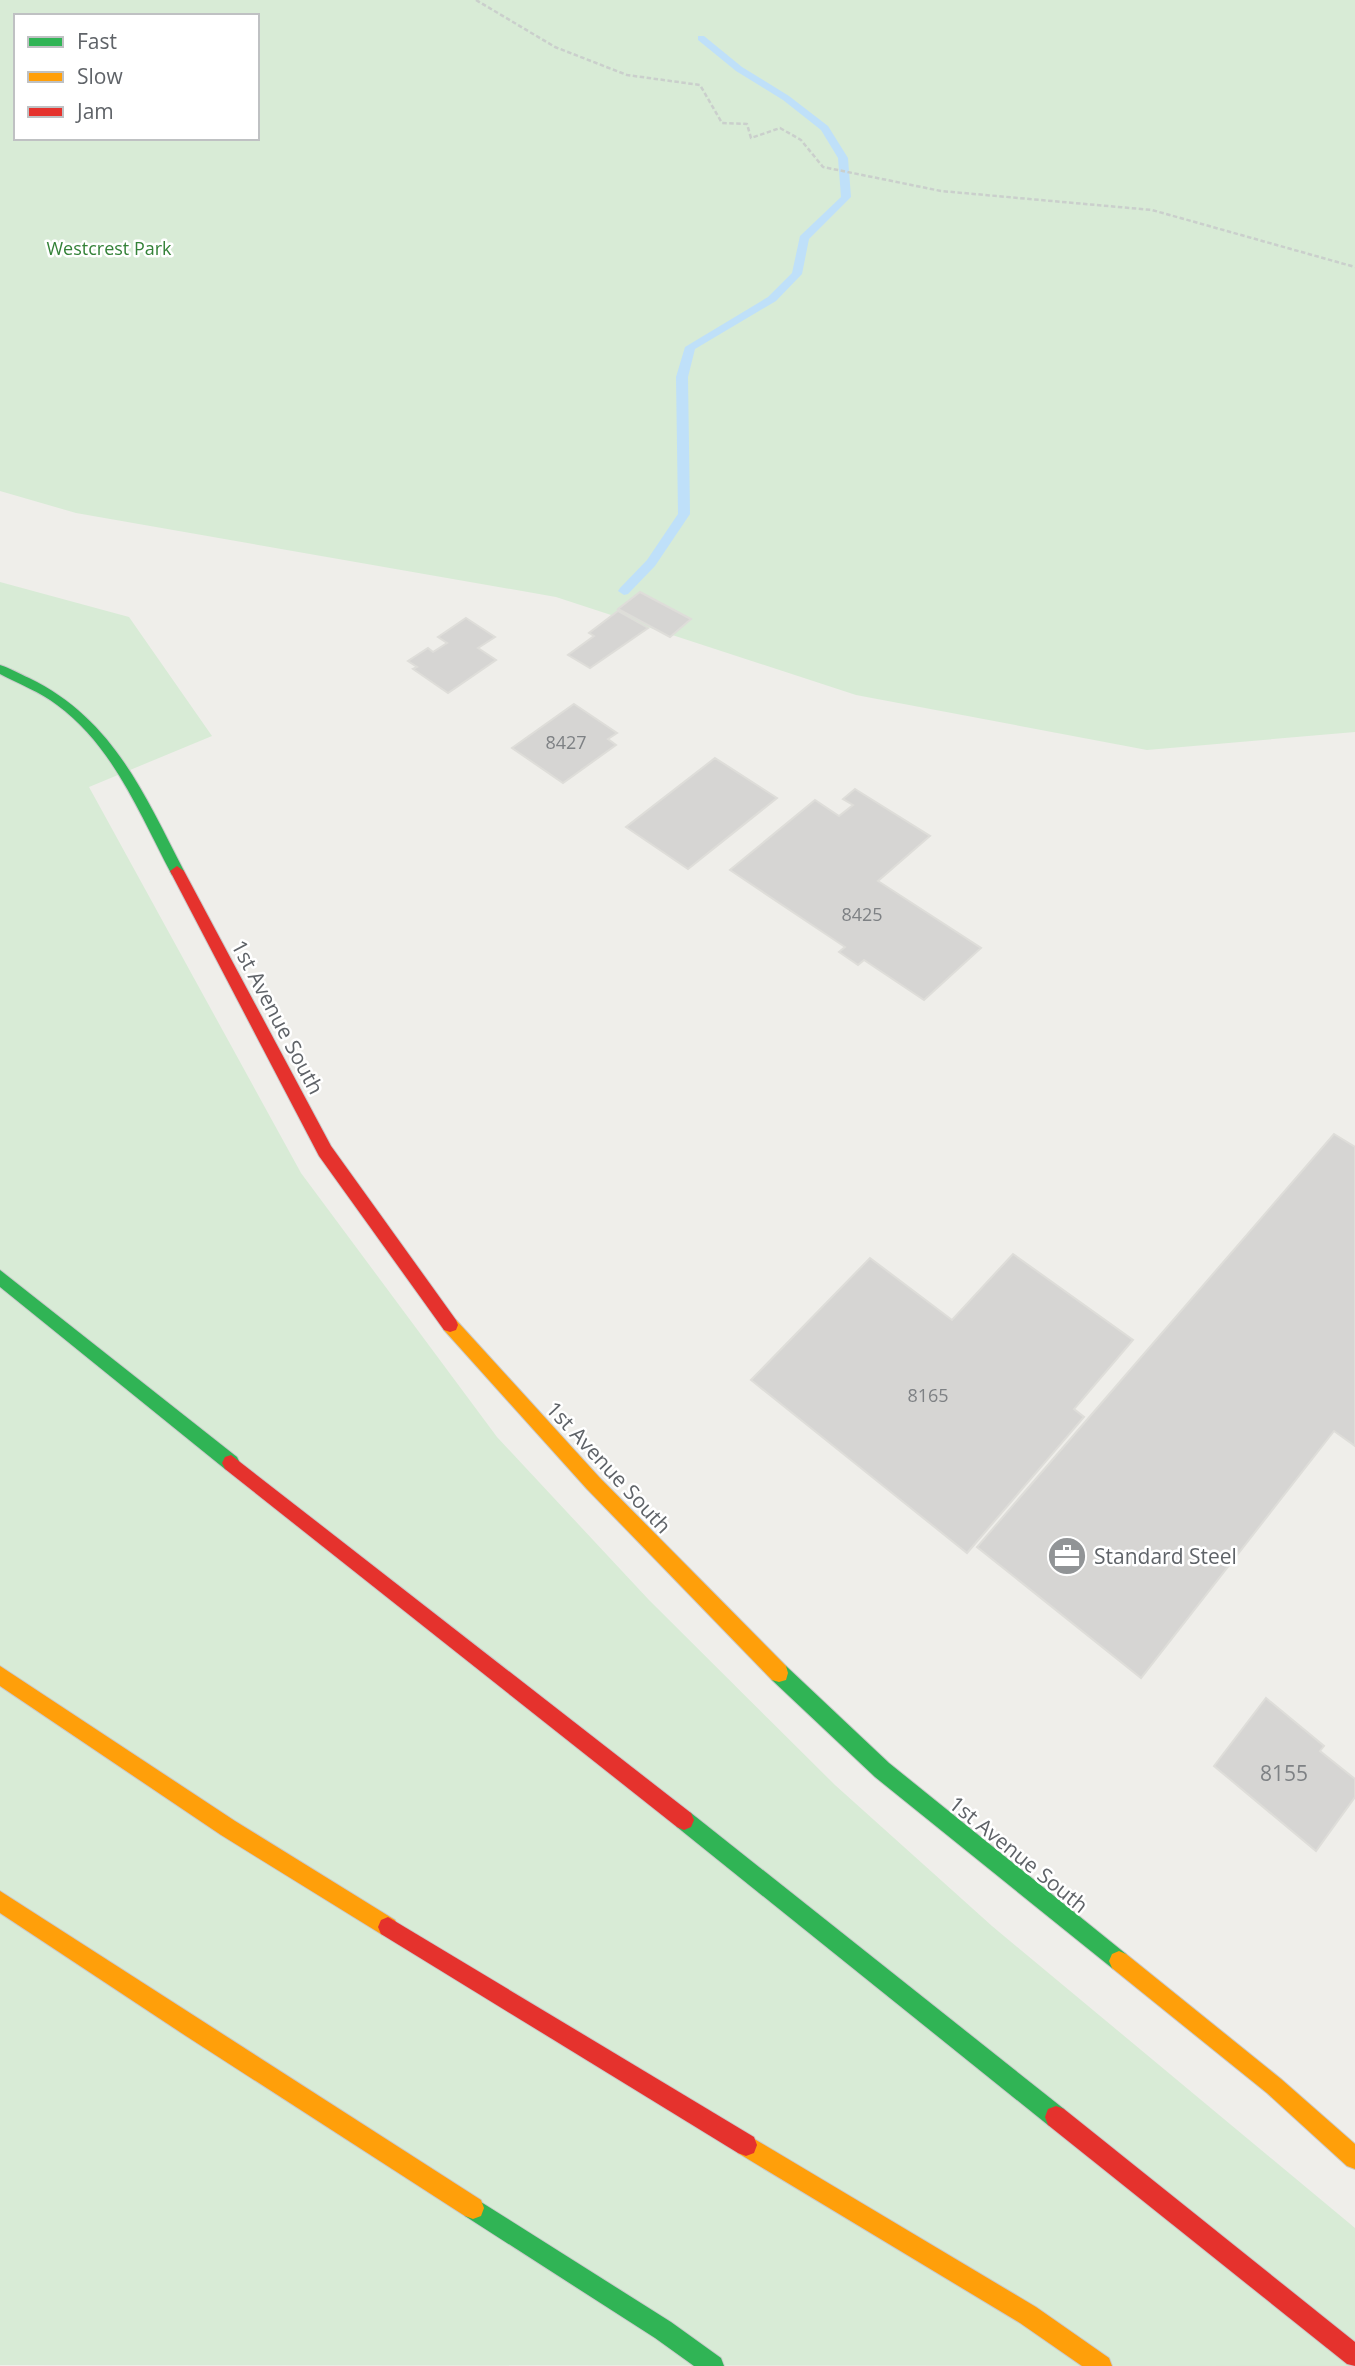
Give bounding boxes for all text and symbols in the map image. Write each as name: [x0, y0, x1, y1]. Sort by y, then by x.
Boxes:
legend: [14, 14, 259, 140]
text: Fast: [77, 27, 117, 55]
text: Slow: [77, 62, 123, 90]
text: Jam: [75, 97, 114, 125]
park label: Westcrest Park: [46, 236, 172, 260]
house number: 8427: [545, 730, 587, 754]
house number: 8425: [841, 902, 883, 926]
street label: 1st Avenue South: [226, 935, 330, 1099]
house number: 8165: [907, 1383, 949, 1407]
street label: 1st Avenue South: [540, 1395, 678, 1539]
office icon: Standard Steel: [1046, 1535, 1088, 1577]
place label: Standard Steel: [1094, 1542, 1237, 1570]
house number: 8155: [1260, 1759, 1308, 1787]
street label: 1st Avenue South: [944, 1789, 1094, 1919]

